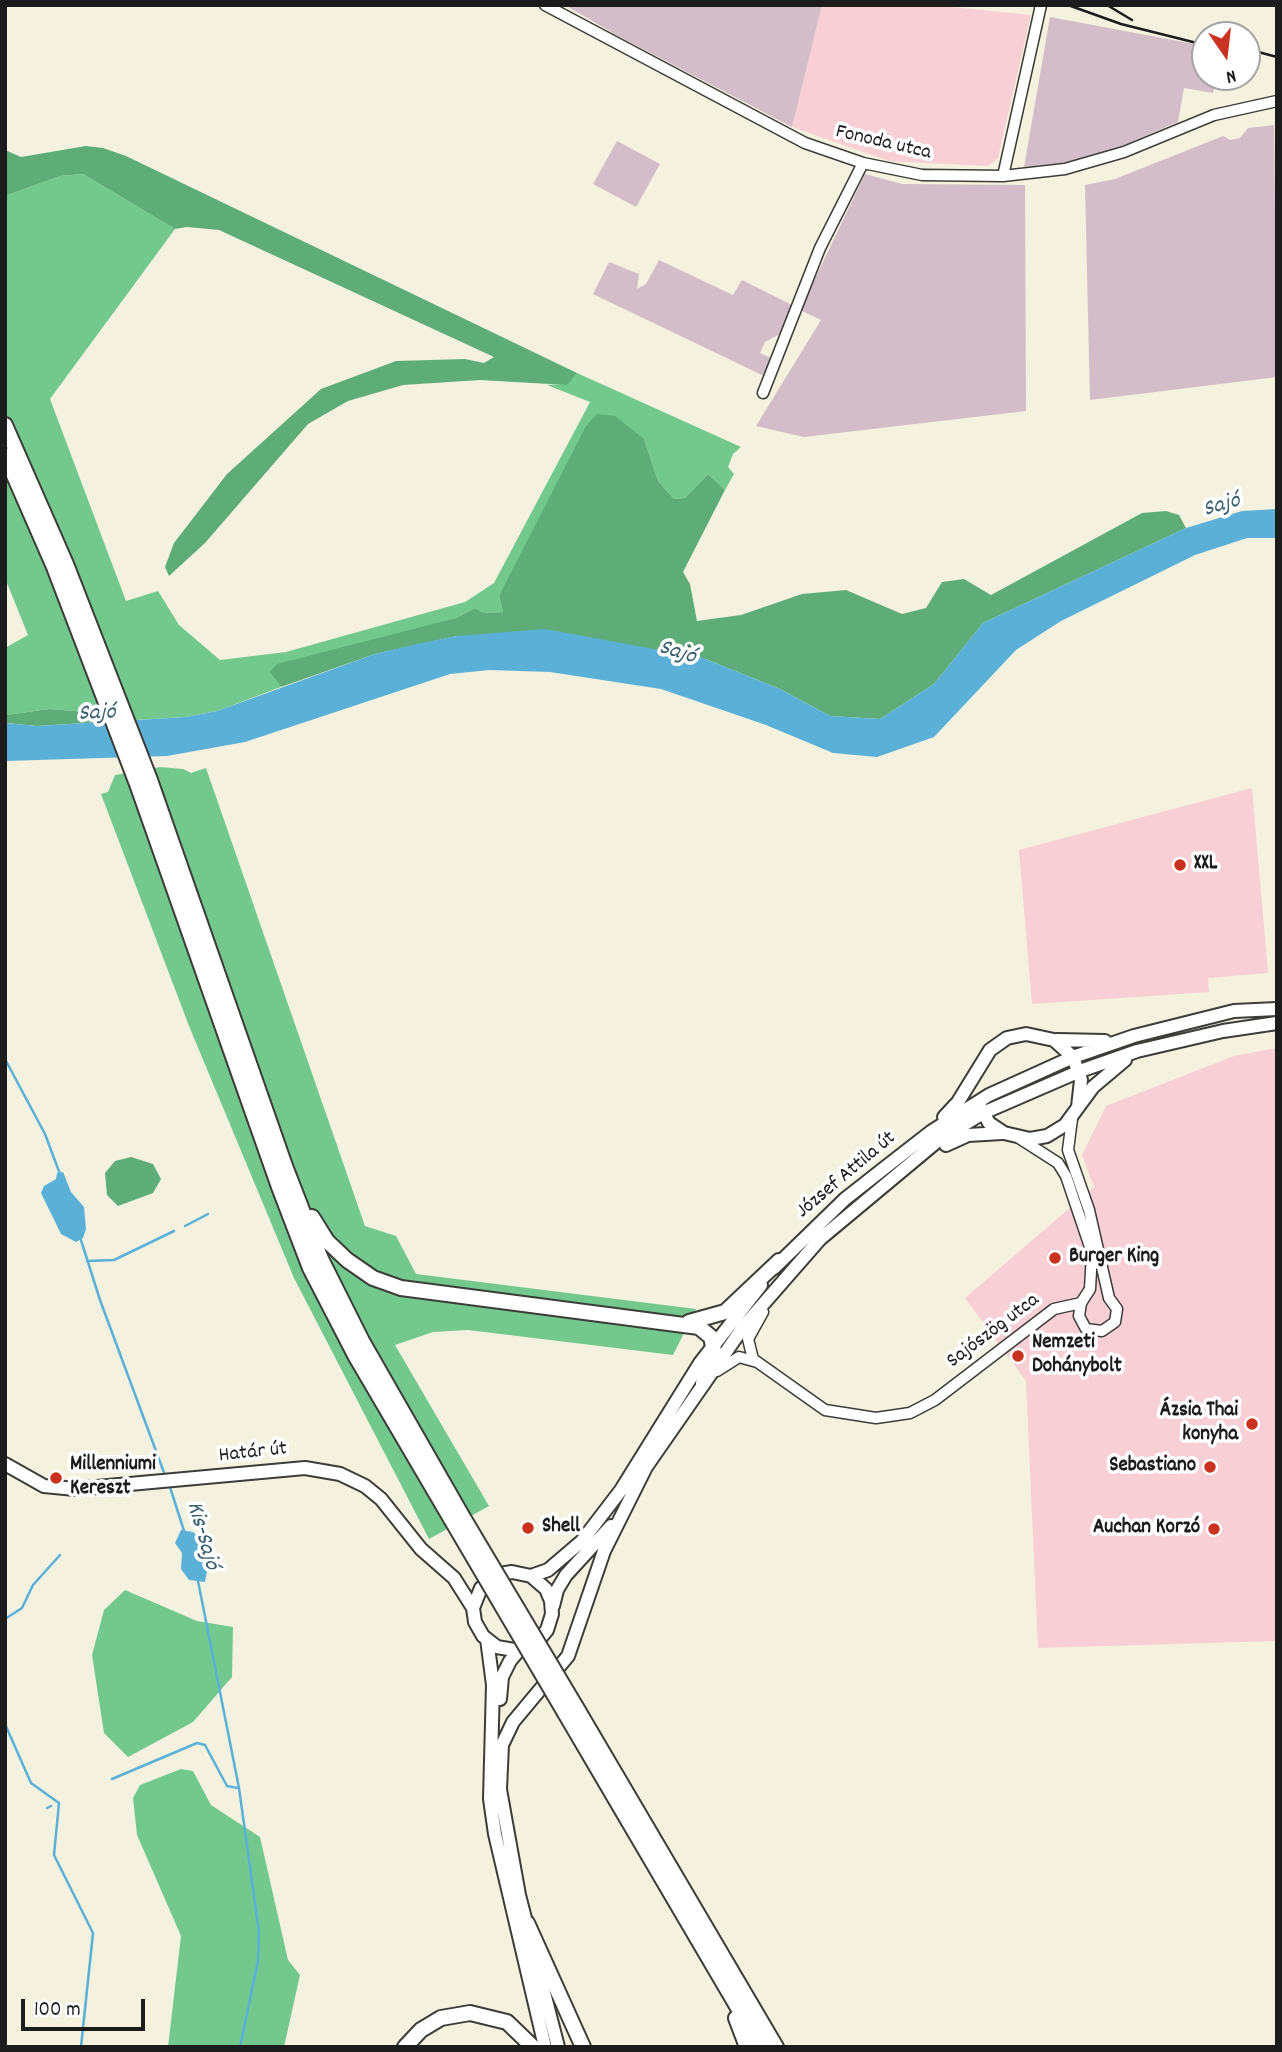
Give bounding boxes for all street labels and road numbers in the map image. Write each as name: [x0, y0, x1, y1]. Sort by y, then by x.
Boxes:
street label: Fonoda utca: [833, 121, 933, 167]
street label: József Attila út: [792, 1127, 902, 1225]
street label: Sajószög utca: [943, 1289, 1045, 1375]
street label: Határ út: [218, 1438, 288, 1470]

